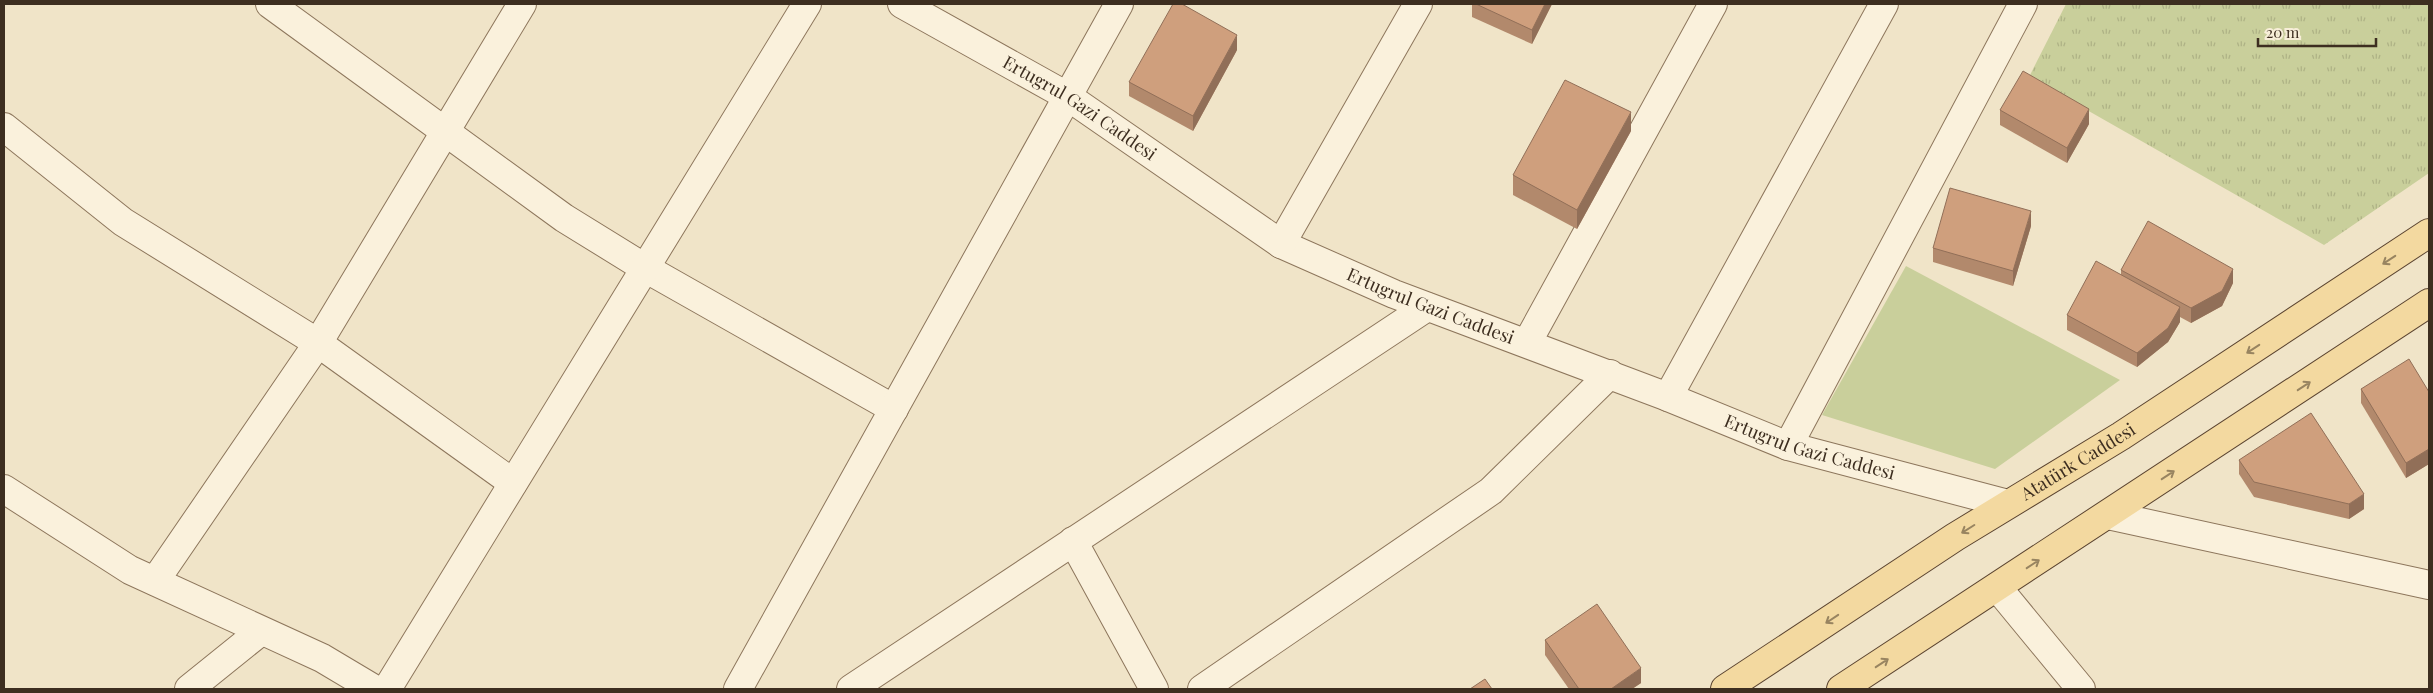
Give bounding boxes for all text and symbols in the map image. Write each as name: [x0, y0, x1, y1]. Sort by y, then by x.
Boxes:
scale bar: [2258, 15, 2376, 47]
text: 20 m: [2266, 22, 2300, 42]
street label: Ertugrul Gazi Caddesi: [999, 50, 1162, 165]
one-way arrow: [2382, 255, 2396, 265]
street label: Ertugrul Gazi Caddesi: [1343, 262, 1518, 349]
one-way arrow: [2246, 344, 2260, 354]
one-way arrow: [2297, 380, 2311, 391]
street label: Ertugrul Gazi Caddesi: [1721, 408, 1898, 485]
street label: Atatürk Caddesi: [2015, 417, 2140, 506]
one-way arrow: [2161, 470, 2175, 480]
one-way arrow: [1961, 525, 1975, 535]
one-way arrow: [2025, 559, 2039, 569]
one-way arrow: [1825, 614, 1839, 624]
one-way arrow: [1875, 657, 1889, 668]

